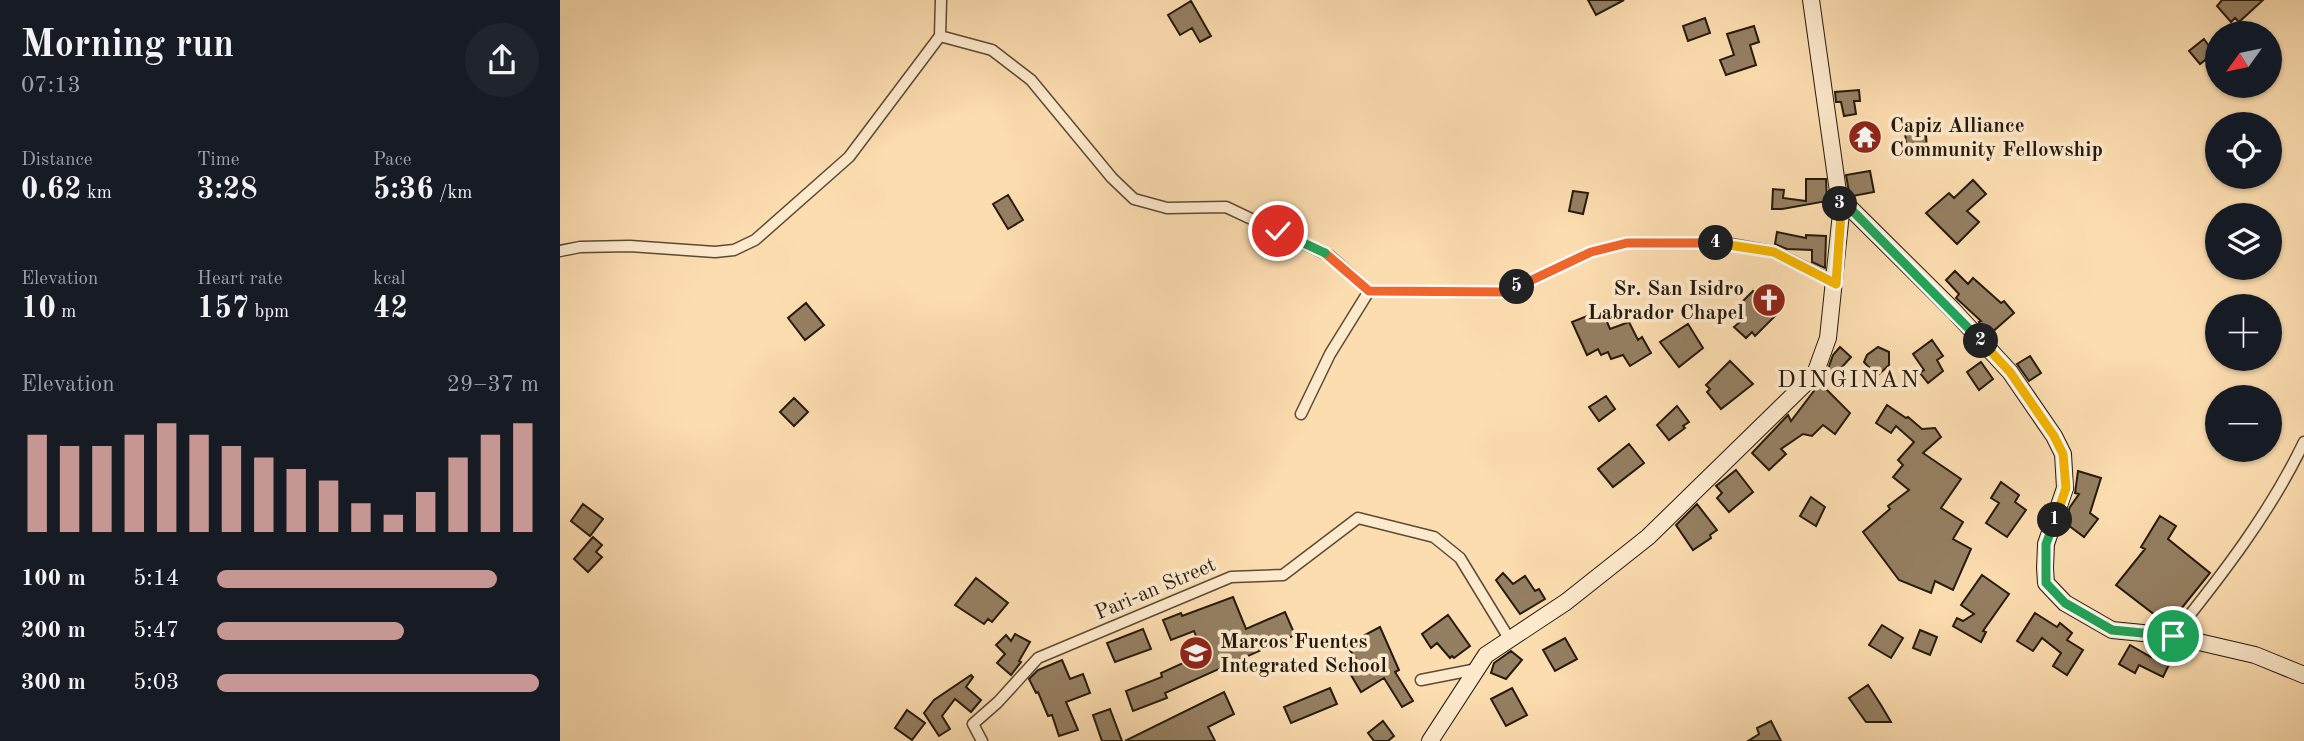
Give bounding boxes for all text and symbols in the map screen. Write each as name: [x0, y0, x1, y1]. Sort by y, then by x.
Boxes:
north arrow: [2205, 21, 2282, 98]
map controls: [2205, 21, 2282, 462]
button: share: [465, 23, 539, 97]
text: Morning run: [21, 27, 234, 65]
text: 07:13: [21, 74, 81, 97]
button: locate: [2205, 112, 2282, 189]
place label: Capiz Alliance Community Fellowship: [1890, 116, 2103, 161]
temple icon: Capiz Alliance Community Fellowship: [1846, 118, 1884, 156]
text: Distance: [21, 151, 93, 170]
text: Time: [197, 151, 240, 170]
text: Pace: [373, 151, 412, 170]
text: 0.62: [21, 175, 82, 205]
text: 3:28: [197, 175, 258, 205]
text: 5:36: [373, 175, 434, 205]
text: km: [82, 184, 112, 203]
text: /km: [434, 184, 472, 203]
pin: 3: [1822, 186, 1858, 222]
text: 3: [1834, 194, 1845, 213]
pin: [1248, 201, 1308, 261]
button: layers: [2205, 203, 2282, 280]
icon: check: [1259, 212, 1297, 250]
pin: 4: [1698, 226, 1734, 260]
text: 4: [1710, 233, 1721, 252]
text: Elevation: [21, 270, 98, 289]
text: Heart rate: [197, 270, 282, 289]
text: kcal: [373, 270, 406, 289]
pin: 5: [1500, 270, 1534, 304]
text: 5: [1511, 277, 1522, 296]
place label: Sr. San Isidro Labrador Chapel: [1587, 279, 1744, 324]
church icon: Sr. San Isidro Labrador Chapel: [1750, 281, 1788, 319]
text: 10: [21, 294, 56, 324]
text: 157: [197, 294, 249, 324]
text: 42: [373, 294, 408, 324]
button: +: [2205, 294, 2282, 371]
text: m: [56, 303, 76, 322]
text: bpm: [249, 303, 289, 322]
pin: 2: [1964, 324, 1998, 358]
text: 2: [1975, 331, 1986, 350]
district label: DINGINAN: [1777, 369, 1921, 393]
text: Elevation: [21, 373, 115, 396]
text: 29–37 m: [447, 373, 539, 396]
button: −: [2205, 385, 2282, 462]
pin: 1: [2038, 503, 2072, 538]
text: 1: [2049, 510, 2060, 529]
street label: Pari-an Street: [1092, 555, 1219, 624]
text: 100 m: [21, 567, 86, 590]
text: 5:14: [133, 567, 179, 590]
pin: [2143, 606, 2203, 666]
icon: arrive: [2154, 617, 2192, 655]
text: 200 m: [21, 619, 86, 642]
text: 5:47: [133, 619, 179, 642]
place label: Marcos Fuentes Integrated School: [1220, 632, 1387, 677]
school or university icon: Marcos Fuentes Integrated School: [1177, 634, 1215, 672]
text: 300 m: [21, 671, 86, 694]
text: 5:03: [133, 671, 179, 694]

